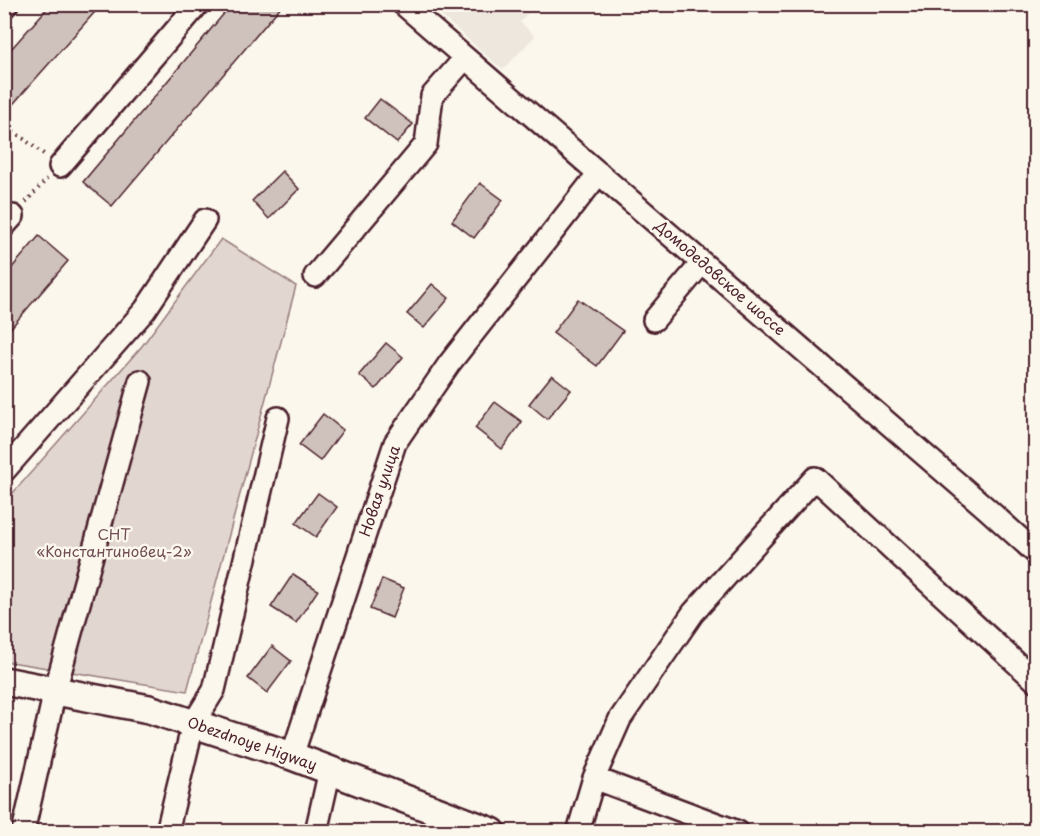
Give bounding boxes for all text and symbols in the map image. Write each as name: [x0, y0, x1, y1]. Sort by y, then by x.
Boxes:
street label: Домодедовское шоссе: [650, 213, 791, 340]
street label: Новая улица: [352, 441, 405, 539]
park label: СНТ «Константиновец-2»: [36, 522, 192, 562]
street label: Obezdnoye Higway: [185, 710, 320, 776]

